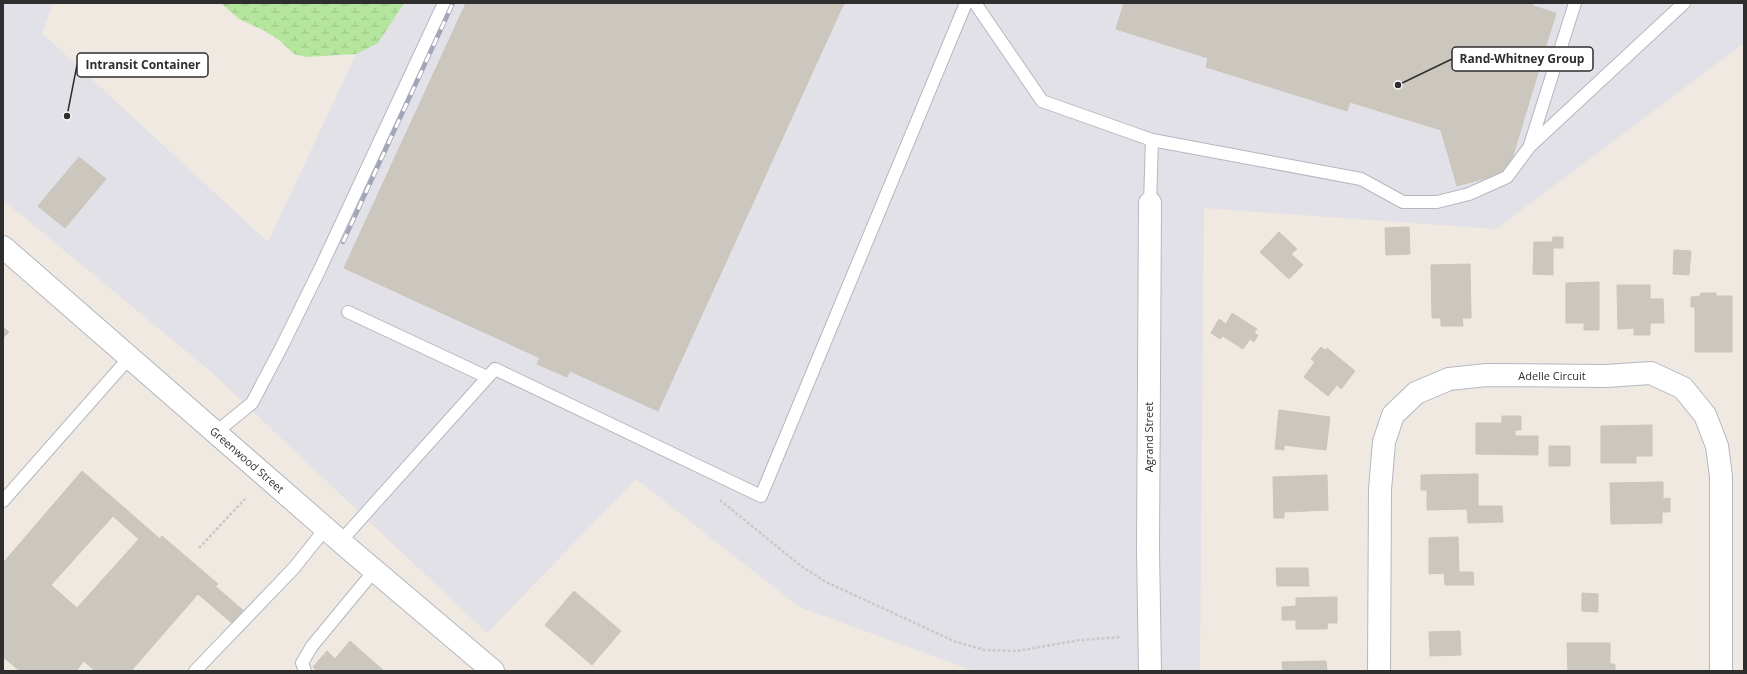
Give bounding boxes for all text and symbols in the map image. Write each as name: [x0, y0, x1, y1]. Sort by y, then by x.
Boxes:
callout: Rand-Whitney Group: [1452, 47, 1593, 71]
text: Rand-Whitney Group: [1460, 50, 1585, 67]
callout: Intransit Container: [77, 53, 208, 77]
text: Intransit Container: [85, 56, 201, 73]
street label: Adelle Circuit: [1518, 368, 1586, 383]
street label: Agrand Street: [1141, 402, 1156, 472]
street label: Greenwood Street: [207, 423, 288, 496]

